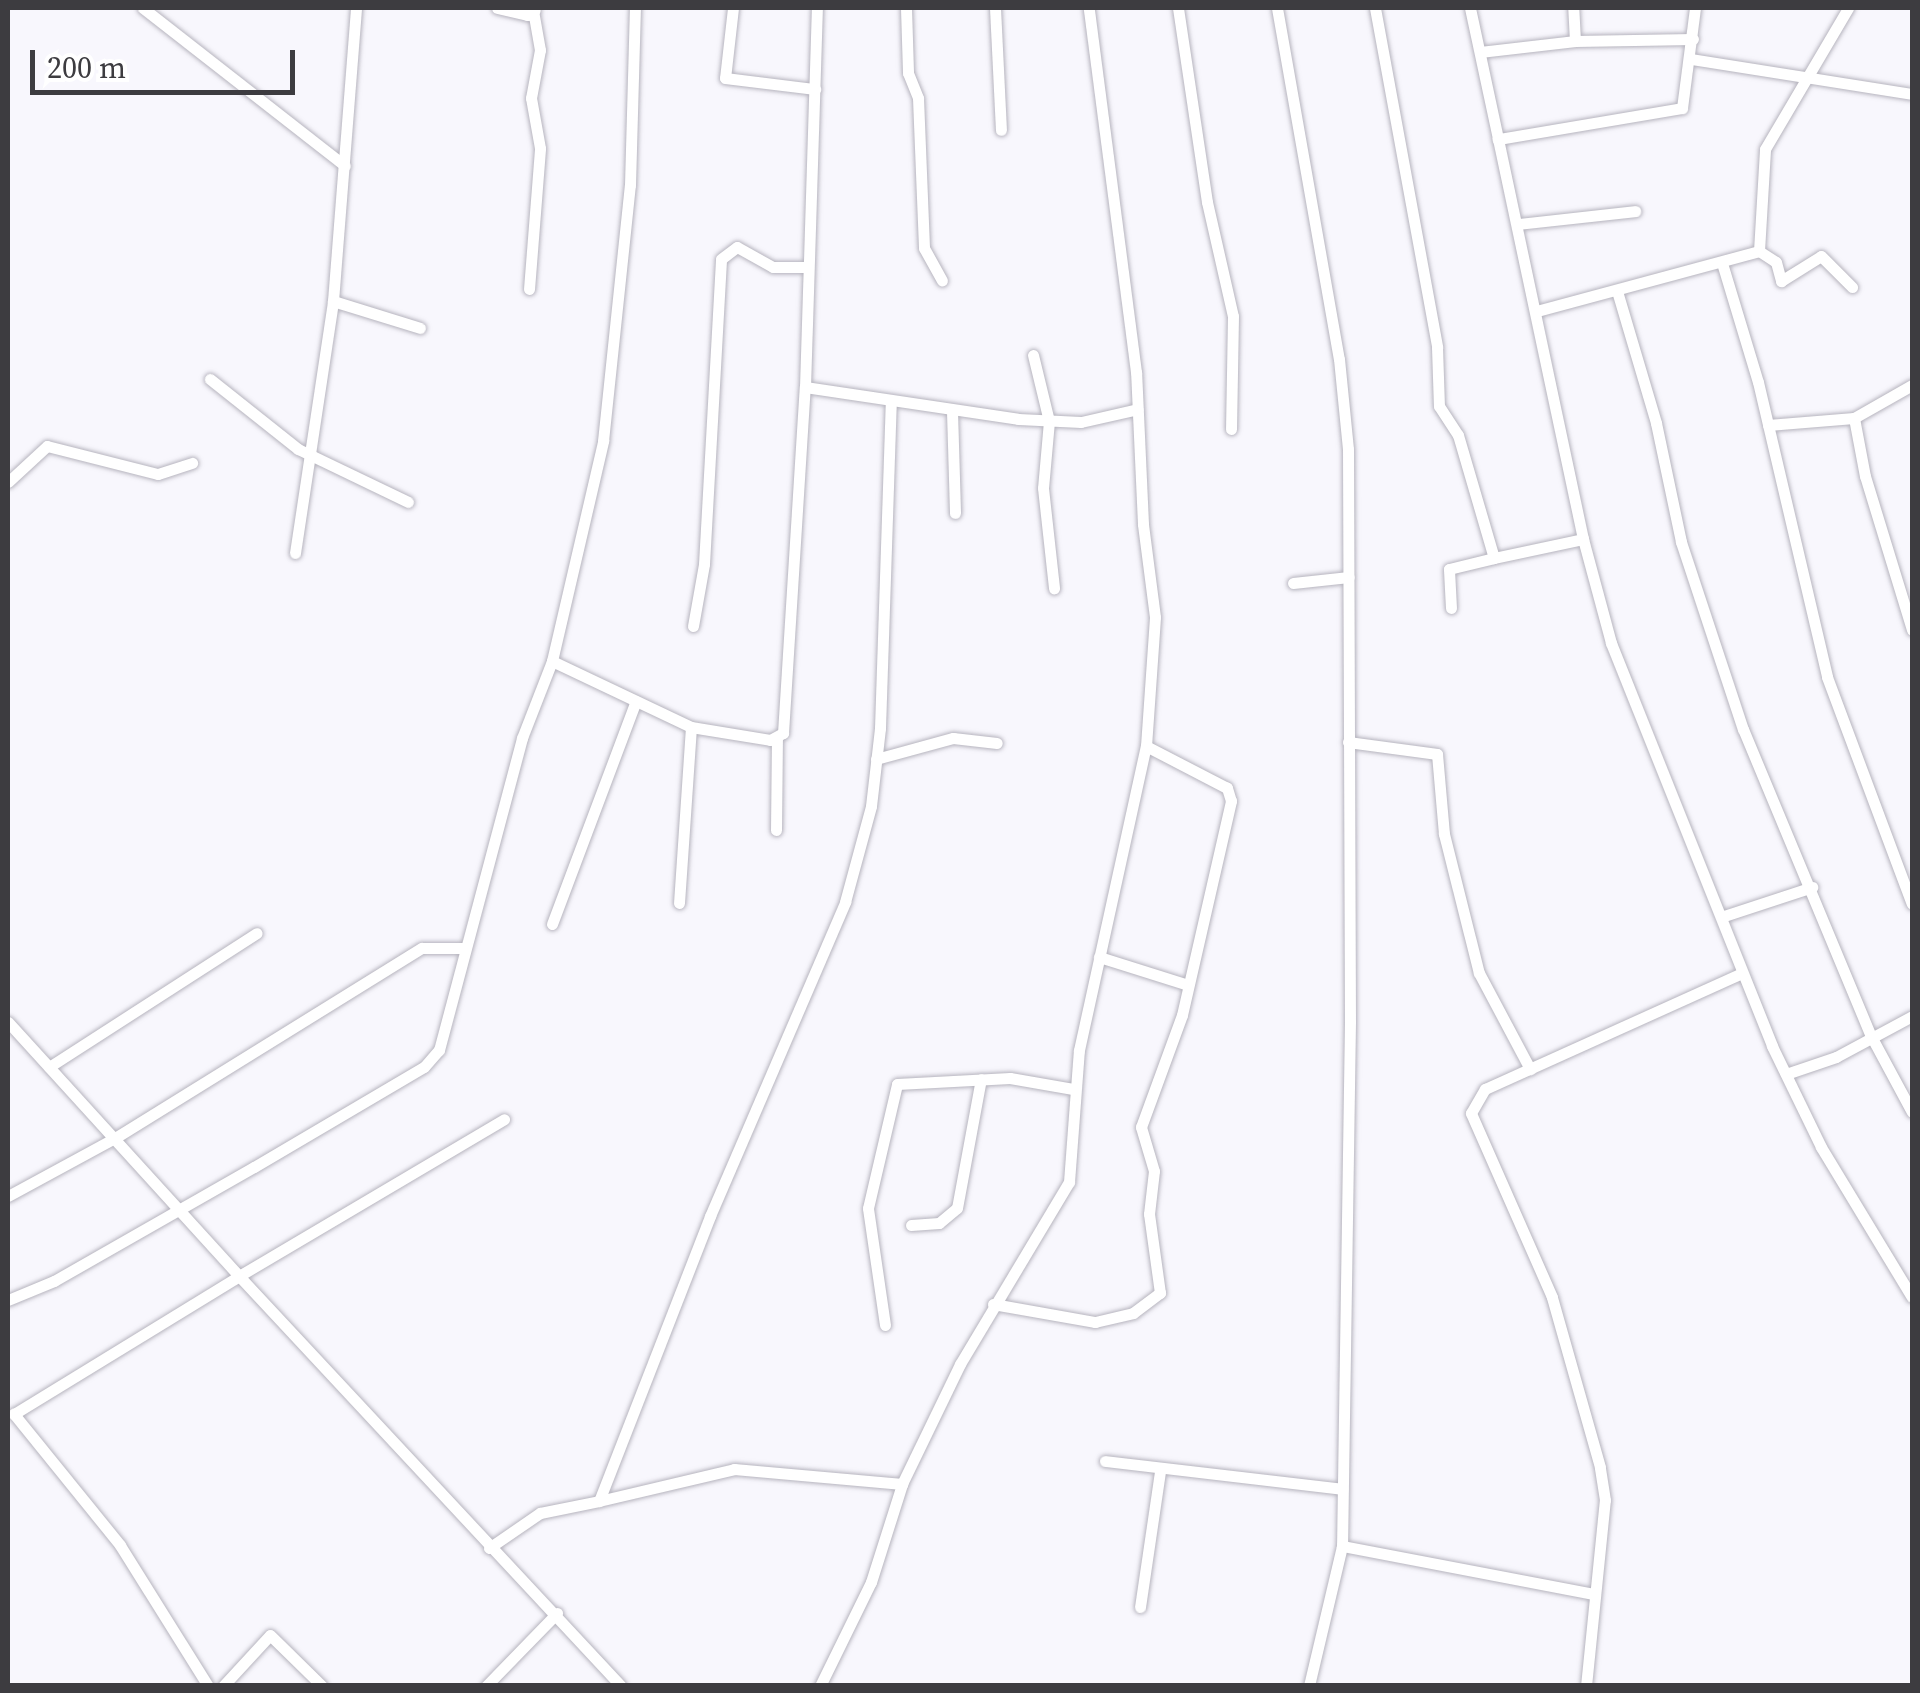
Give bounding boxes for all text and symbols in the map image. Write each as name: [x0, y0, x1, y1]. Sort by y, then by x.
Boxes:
scale bar: [35, 30, 300, 92]
text: 200 m: [47, 47, 126, 88]

